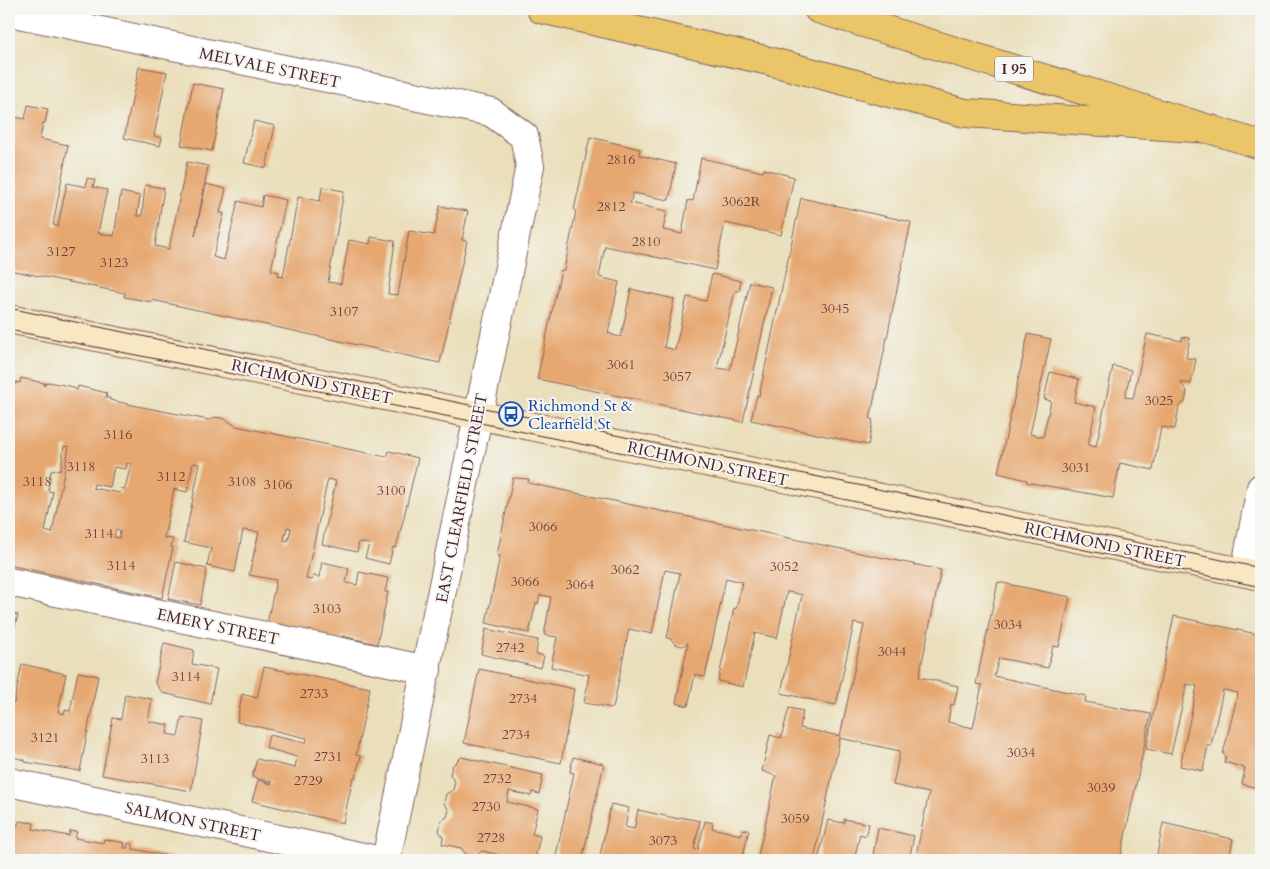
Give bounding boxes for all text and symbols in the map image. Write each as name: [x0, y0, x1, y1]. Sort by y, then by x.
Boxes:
street label: MELVALE STREET: [197, 42, 343, 94]
road number: I 95: [995, 56, 1033, 82]
house number: 2816: [607, 150, 635, 169]
house number: 3062R: [722, 192, 760, 211]
house number: 2812: [597, 197, 625, 216]
house number: 2810: [632, 232, 660, 251]
house number: 3127: [47, 242, 75, 261]
house number: 3123: [100, 253, 128, 272]
house number: 3045: [821, 299, 849, 318]
house number: 3107: [330, 302, 358, 321]
street label: RICHMOND STREET: [229, 354, 395, 410]
house number: 3061: [607, 355, 635, 374]
house number: 3057: [663, 367, 691, 386]
street label: EAST CLEARFIELD STREET: [431, 391, 493, 605]
house number: 3025: [1145, 391, 1173, 410]
place label: Richmond St & Clearfield St: [528, 395, 633, 435]
bus stop icon: Richmond St & Clearfield St: [498, 401, 524, 427]
house number: 3116: [104, 425, 132, 444]
street label: RICHMOND STREET: [625, 436, 791, 492]
house number: 3118: [67, 457, 95, 476]
house number: 3031: [1062, 458, 1090, 477]
house number: 3112: [157, 467, 185, 486]
house number: 3118: [23, 472, 51, 491]
house number: 3108: [228, 472, 256, 491]
house number: 3106: [264, 475, 292, 494]
house number: 3100: [377, 481, 405, 500]
house number: 3066: [529, 517, 557, 536]
street label: RICHMOND STREET: [1022, 517, 1188, 573]
house number: 3114: [85, 524, 113, 543]
house number: 3114: [107, 556, 135, 575]
house number: 3052: [770, 557, 798, 576]
house number: 3062: [611, 560, 639, 579]
house number: 3066: [511, 572, 539, 591]
house number: 3064: [566, 575, 594, 594]
house number: 3103: [313, 599, 341, 618]
street label: EMERY STREET: [155, 603, 281, 651]
house number: 3034: [994, 615, 1022, 634]
house number: 2742: [496, 638, 524, 657]
house number: 3044: [878, 642, 906, 661]
house number: 3114: [172, 667, 200, 686]
house number: 2733: [300, 684, 328, 703]
house number: 2734: [509, 689, 537, 708]
house number: 2734: [502, 725, 530, 744]
house number: 3121: [31, 728, 59, 747]
house number: 3034: [1007, 743, 1035, 762]
house number: 2731: [314, 747, 342, 766]
house number: 3113: [141, 749, 169, 768]
house number: 2732: [483, 769, 511, 788]
house number: 2729: [294, 771, 322, 790]
house number: 3039: [1087, 778, 1115, 797]
street label: SALMON STREET: [123, 797, 263, 847]
house number: 2730: [472, 797, 500, 816]
house number: 3059: [781, 809, 809, 828]
house number: 2728: [477, 828, 505, 847]
house number: 3073: [649, 831, 677, 850]

